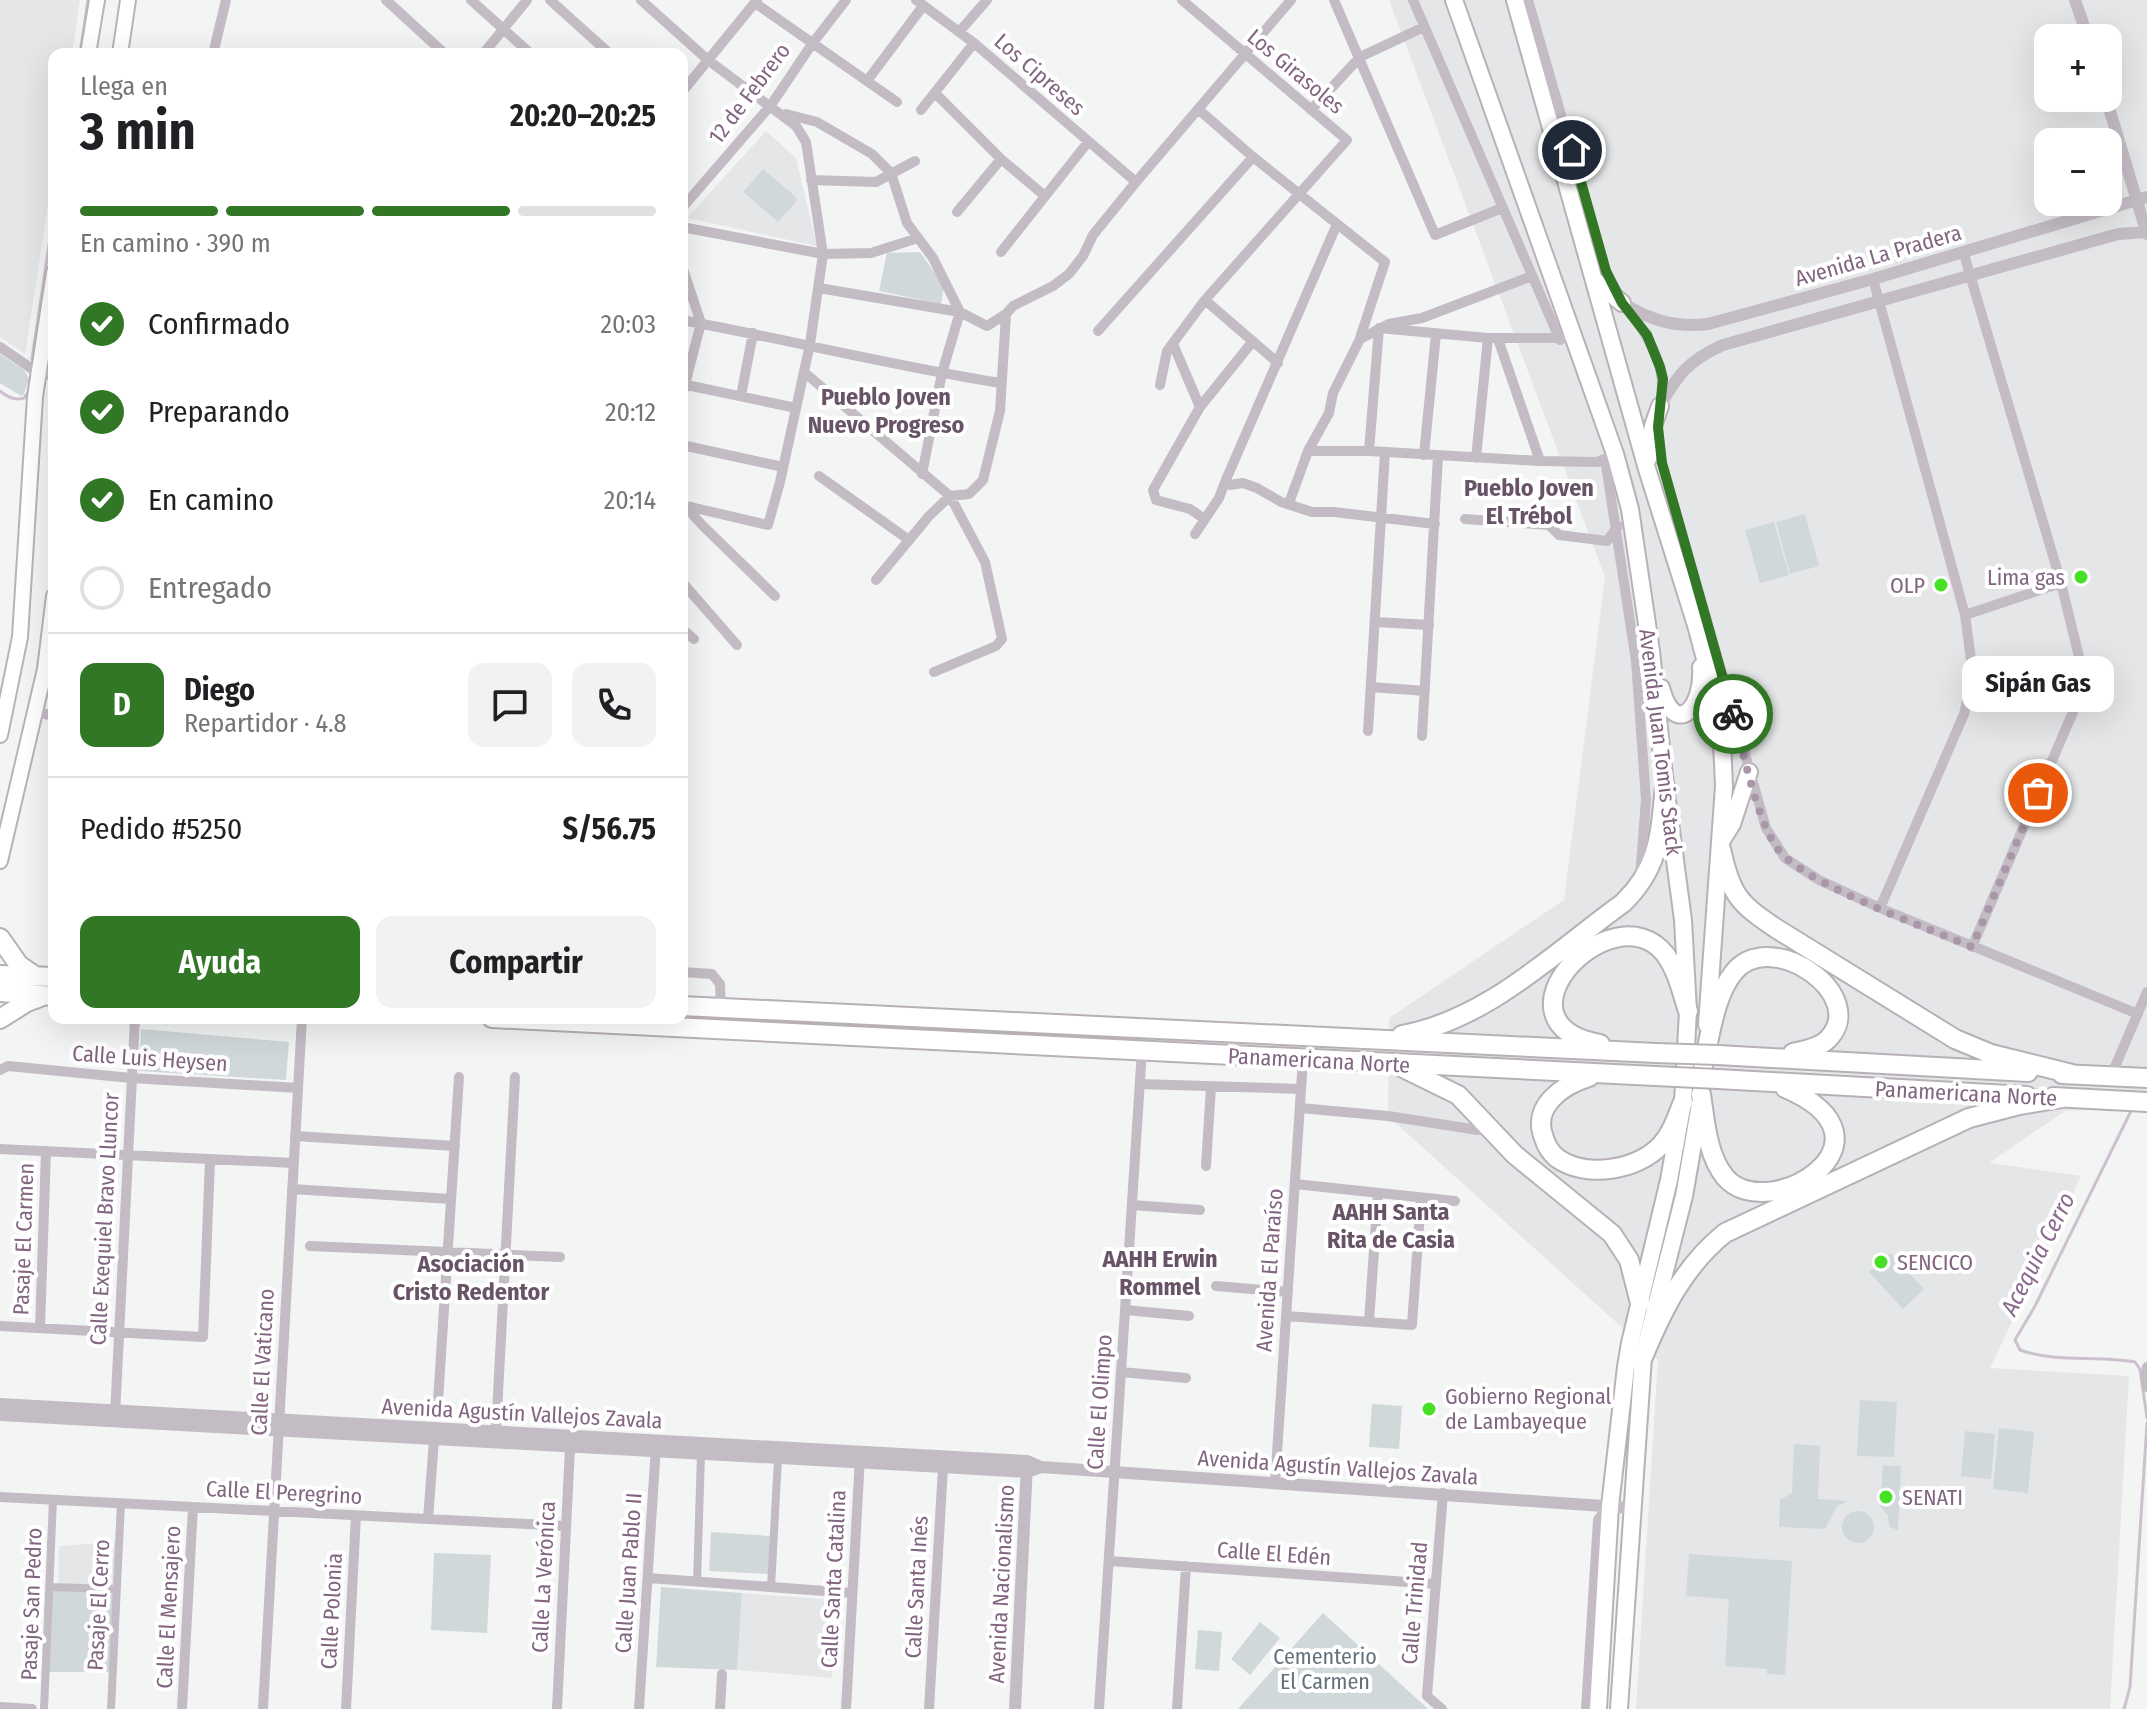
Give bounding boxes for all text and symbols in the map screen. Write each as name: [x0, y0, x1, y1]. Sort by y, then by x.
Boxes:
street label: Los Girasoles: [1242, 23, 1350, 120]
map controls: [2034, 24, 2122, 216]
button: +: [2034, 24, 2122, 112]
street label: Los Cipreses: [989, 28, 1091, 121]
street label: 12 de Febrero: [703, 38, 796, 149]
text: Llega en: [80, 71, 168, 102]
text: 20:20–20:25: [510, 98, 656, 134]
text: 3 min: [80, 100, 196, 163]
pin: [1538, 116, 1606, 184]
icon: home: [1550, 128, 1594, 172]
button: −: [2034, 128, 2122, 216]
street label: Avenida La Pradera: [1792, 219, 1964, 292]
text: En camino · 390 m: [80, 228, 271, 259]
icon: check: [80, 302, 124, 346]
text: Confirmado: [148, 306, 290, 342]
text: 20:03: [600, 309, 656, 340]
district label: Pueblo Joven Nuevo Progreso: [808, 383, 965, 439]
icon: check: [80, 390, 124, 434]
text: Preparando: [148, 394, 290, 430]
text: 20:12: [605, 397, 656, 428]
district label: Pueblo Joven El Trébol: [1464, 474, 1594, 530]
icon: check: [80, 478, 124, 522]
text: En camino: [148, 482, 274, 518]
text: 20:14: [604, 485, 656, 516]
place label: Lima gas: [1987, 564, 2065, 591]
marker: Lima gas: [2072, 568, 2090, 586]
text: Entregado: [148, 570, 272, 606]
place label: OLP: [1890, 572, 1925, 599]
marker: OLP: [1932, 576, 1950, 594]
street label: Avenida Juan Tomis Stack: [1633, 627, 1688, 858]
callout: Sipán Gas: [1962, 657, 2114, 713]
button: chat: [468, 663, 552, 747]
button: phone: [572, 663, 656, 747]
text: Sipán Gas: [1985, 668, 2091, 699]
text: Diego: [184, 672, 255, 708]
courier: [1693, 674, 1773, 754]
text: D: [113, 687, 131, 723]
icon: bike: [1711, 692, 1755, 736]
text: Repartidor · 4.8: [184, 708, 347, 739]
pin: [2004, 759, 2072, 827]
icon: bag: [2016, 771, 2060, 815]
text: Pedido #5250: [80, 811, 242, 847]
text: S/56.75: [562, 811, 656, 847]
button: Ayuda: [80, 916, 360, 1008]
button: Compartir: [376, 916, 656, 1008]
street label: Calle Luis Heysen: [71, 1040, 229, 1077]
street label: Panamericana Norte: [1227, 1042, 1411, 1079]
street label: Panamericana Norte: [1874, 1075, 2058, 1112]
street label: Calle Exequiel Bravo Lluncor: [84, 1092, 125, 1346]
street label: Pasaje El Carmen: [7, 1162, 40, 1316]
street label: Avenida El Paraíso: [1250, 1187, 1289, 1353]
water label: Acequia Cerro: [1995, 1188, 2081, 1321]
district label: AAHH Santa Rita de Casia: [1327, 1198, 1455, 1254]
district label: AAHH Erwin Rommel: [1101, 1245, 1218, 1301]
place label: SENCICO: [1897, 1249, 1973, 1276]
district label: Asociación Cristo Redentor: [393, 1250, 549, 1306]
marker: SENCICO: [1872, 1253, 1890, 1271]
street label: Calle El Vaticano: [245, 1288, 280, 1436]
street label: Calle El Olimpo: [1081, 1333, 1118, 1471]
place label: Gobierno Regional de Lambayeque: [1445, 1383, 1611, 1435]
street label: Avenida Agustín Vallejos Zavala: [381, 1393, 663, 1434]
marker: Gobierno Regional de Lambayeque: [1420, 1400, 1438, 1418]
street label: Avenida Agustín Vallejos Zavala: [1197, 1444, 1479, 1491]
street label: Calle El Peregrino: [205, 1475, 363, 1510]
street label: Avenida Nacionalismo: [983, 1484, 1020, 1684]
place label: SENATI: [1902, 1484, 1963, 1511]
marker: SENATI: [1877, 1488, 1895, 1506]
street label: Calle Santa Catalina: [815, 1489, 852, 1669]
street label: Calle Juan Pablo II: [609, 1492, 648, 1654]
street label: Calle La Verónica: [526, 1500, 561, 1654]
street label: Calle Santa Inés: [899, 1515, 934, 1659]
street label: Calle El Mensajero: [151, 1525, 186, 1689]
street label: Pasaje San Pedro: [15, 1527, 48, 1681]
street label: Calle El Edén: [1216, 1536, 1332, 1571]
street label: Pasaje El Cerro: [82, 1539, 115, 1671]
street label: Calle Trinidad: [1396, 1540, 1433, 1666]
street label: Calle Polonia: [315, 1552, 348, 1670]
park label: Cementerio El Carmen: [1273, 1643, 1377, 1695]

